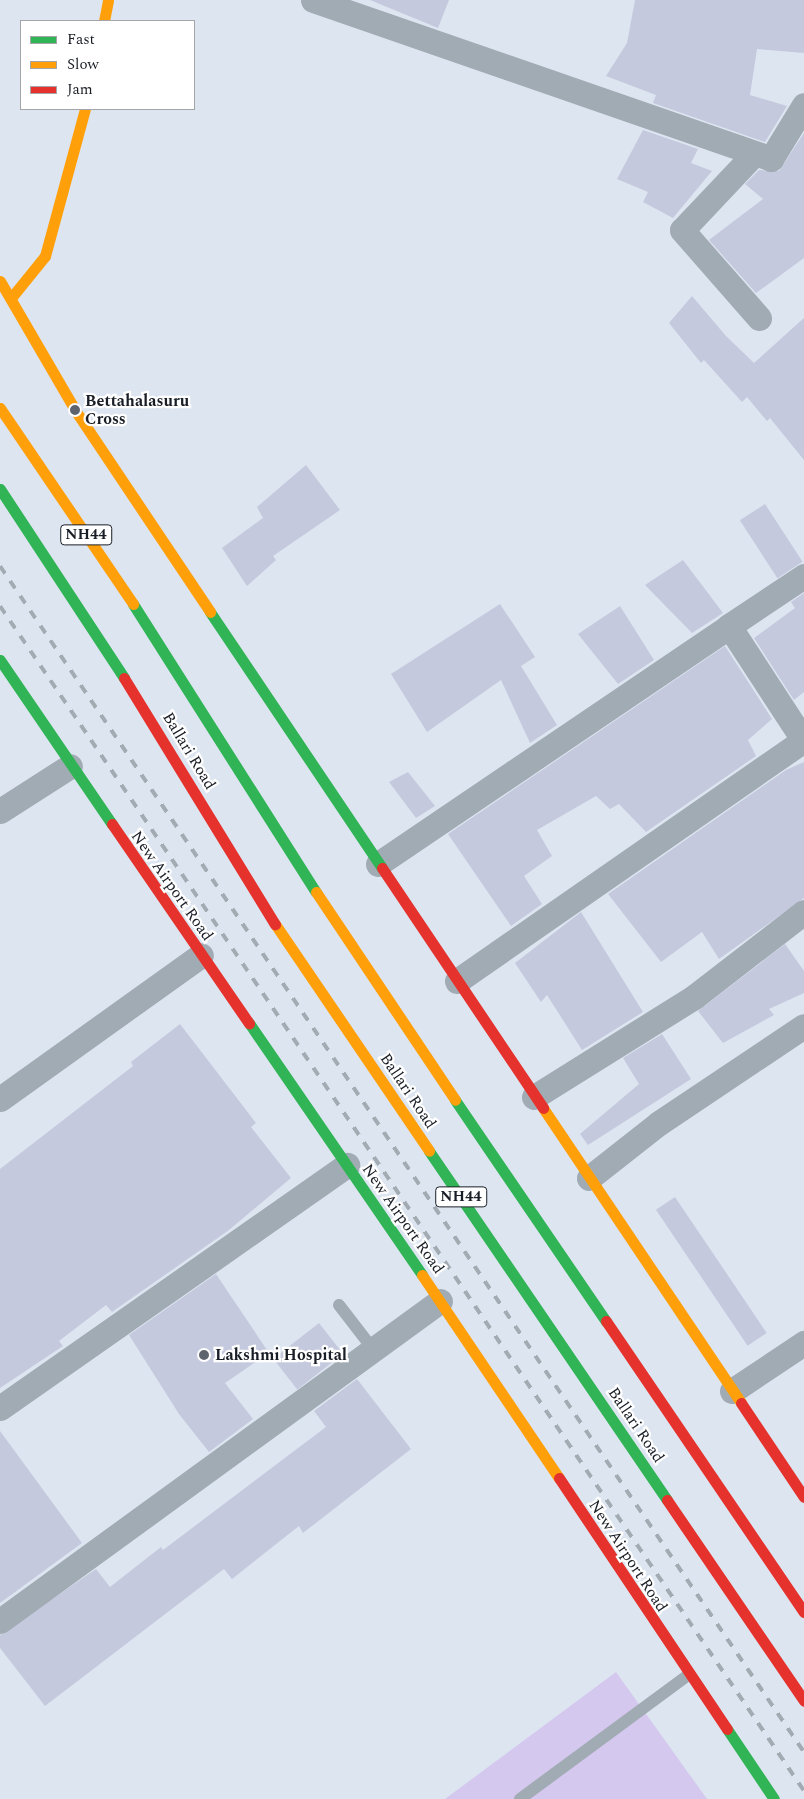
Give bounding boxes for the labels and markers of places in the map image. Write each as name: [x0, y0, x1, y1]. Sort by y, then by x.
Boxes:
place label: Bettahalasuru Cross: [85, 391, 189, 429]
marker: Bettahalasuru Cross: [69, 404, 81, 416]
place label: Lakshmi Hospital: [215, 1345, 347, 1365]
marker: Lakshmi Hospital: [197, 1348, 211, 1362]

